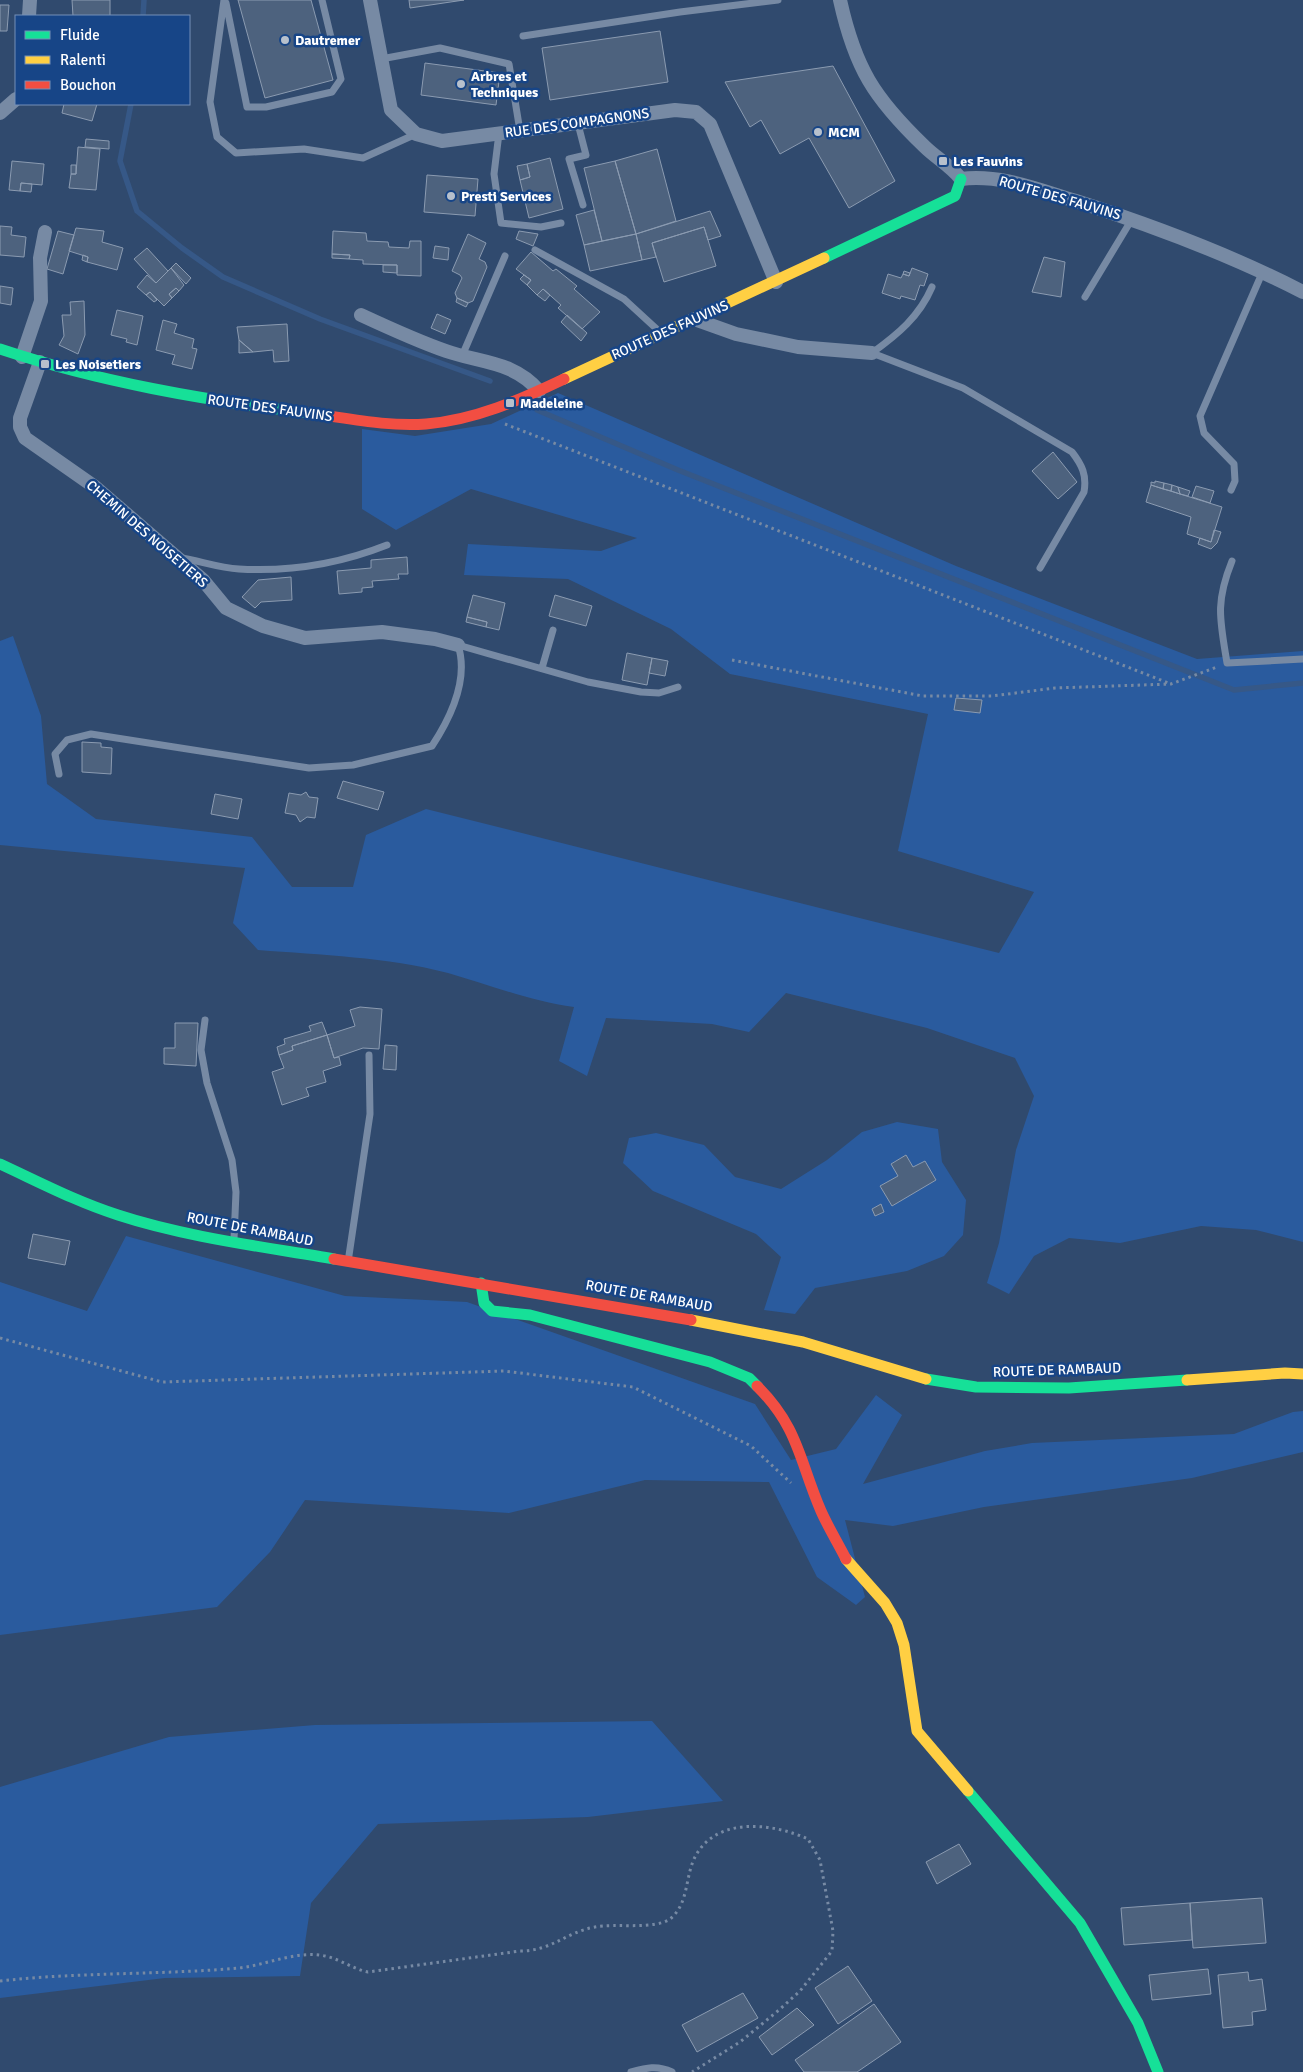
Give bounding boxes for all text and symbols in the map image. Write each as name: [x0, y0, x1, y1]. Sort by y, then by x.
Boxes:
legend: [15, 15, 190, 105]
text: Fluide: [60, 26, 100, 44]
place label: Dautremer: [295, 32, 361, 49]
marker: Dautremer: [279, 34, 291, 46]
text: Ralenti: [60, 51, 106, 69]
place label: Arbres et Techniques: [471, 68, 538, 101]
text: Bouchon: [60, 76, 116, 94]
marker: Arbres et Techniques: [455, 78, 467, 90]
street label: RUE DES COMPAGNONS: [504, 104, 651, 142]
place label: MCM: [828, 124, 860, 141]
marker: MCM: [812, 126, 824, 138]
place label: Les Fauvins: [953, 153, 1023, 170]
marker: Les Fauvins: [937, 155, 949, 167]
street label: ROUTE DES FAUVINS: [997, 172, 1123, 224]
place label: Presti Services: [461, 188, 551, 205]
marker: Presti Services: [445, 190, 457, 202]
street label: ROUTE DES FAUVINS: [609, 297, 731, 363]
place label: Les Noisetiers: [55, 356, 141, 373]
marker: Les Noisetiers: [39, 358, 51, 370]
street label: ROUTE DES FAUVINS: [206, 391, 334, 425]
place label: Madeleine: [520, 395, 583, 412]
marker: Madeleine: [504, 397, 516, 409]
street label: CHEMIN DES NOISETIERS: [83, 477, 211, 592]
street label: ROUTE DE RAMBAUD: [185, 1208, 315, 1250]
street label: ROUTE DE RAMBAUD: [584, 1276, 714, 1316]
street label: ROUTE DE RAMBAUD: [993, 1359, 1121, 1381]

